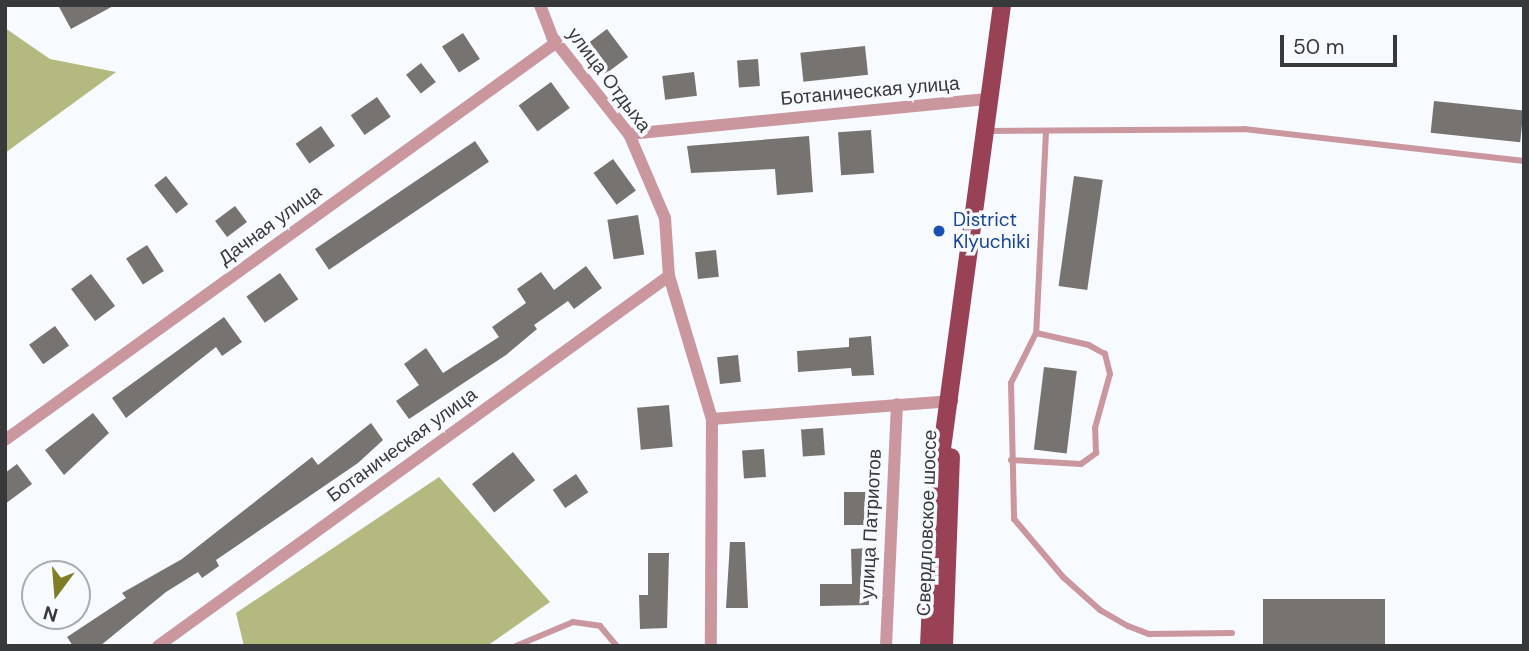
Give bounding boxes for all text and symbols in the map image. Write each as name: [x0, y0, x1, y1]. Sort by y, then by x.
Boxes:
scale bar: [1284, 21, 1401, 65]
street label: улица Отдыха: [562, 23, 656, 137]
text: 50 m: [1293, 33, 1344, 61]
street label: Ботаническая улица: [780, 72, 960, 110]
street label: Дачная улица: [214, 180, 326, 270]
place label: District Klyuchiki: [953, 209, 1030, 253]
marker: District Klyuchiki: [931, 223, 947, 239]
street label: Ботаническая улица: [323, 383, 481, 507]
street label: Свердловское шоссе: [912, 429, 942, 617]
street label: улица Патриотов: [856, 448, 886, 600]
north arrow: [21, 560, 91, 630]
text: N: [41, 600, 61, 628]

